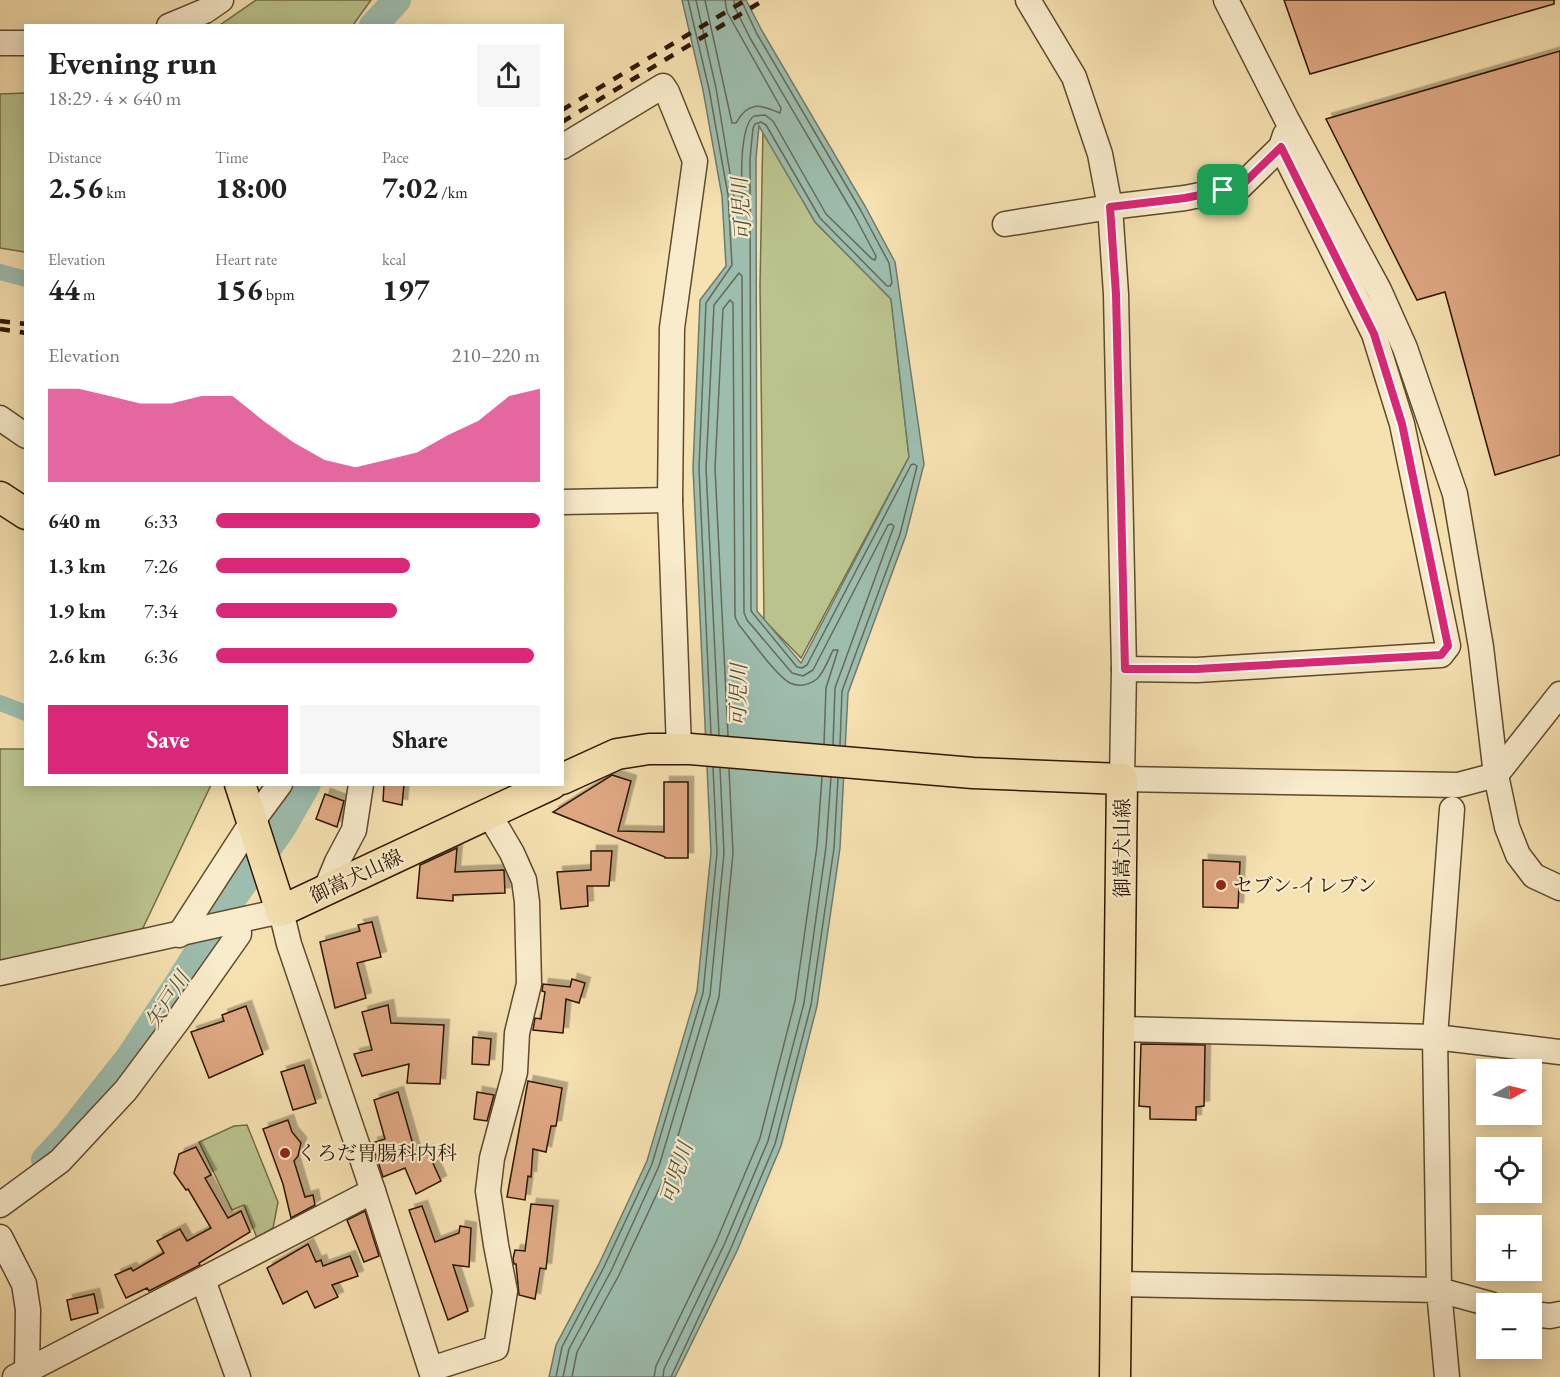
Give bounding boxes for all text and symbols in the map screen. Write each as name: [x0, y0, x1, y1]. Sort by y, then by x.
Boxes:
text: Evening run: [48, 41, 217, 84]
button: share: [477, 44, 540, 107]
text: 18:29 · 4 × 640 m: [48, 85, 181, 111]
text: Distance: [48, 147, 101, 168]
text: Time: [215, 147, 248, 168]
text: Pace: [382, 147, 409, 168]
pin: [1197, 164, 1248, 215]
text: 2.56: [48, 168, 103, 207]
text: 18:00: [215, 168, 287, 207]
text: 7:02: [382, 168, 438, 207]
icon: arrive: [1206, 173, 1239, 206]
water label: 可児川: [725, 175, 757, 241]
text: km: [103, 182, 126, 203]
text: /km: [438, 182, 468, 203]
text: Elevation: [48, 249, 106, 270]
text: Heart rate: [215, 249, 277, 270]
text: kcal: [382, 249, 406, 270]
text: 44: [48, 270, 80, 309]
text: 156: [215, 270, 263, 309]
text: 197: [382, 270, 430, 309]
text: m: [80, 284, 95, 305]
text: bpm: [263, 284, 295, 305]
text: Elevation: [48, 342, 120, 368]
text: 210–220 m: [452, 342, 540, 368]
text: 640 m: [48, 508, 101, 534]
text: 6:33: [144, 508, 178, 534]
text: 1.3 km: [48, 553, 106, 579]
text: 7:26: [144, 553, 178, 579]
text: 1.9 km: [48, 598, 106, 624]
text: 7:34: [144, 598, 178, 624]
text: 2.6 km: [48, 643, 106, 669]
text: 6:36: [144, 643, 178, 669]
water label: 可児川: [724, 661, 752, 727]
button: Save: [48, 705, 288, 774]
button: Share: [300, 705, 540, 774]
street label: 御嵩犬山線: [1109, 798, 1135, 898]
street label: 御嵩犬山線: [305, 843, 407, 909]
place label: セブン-イレブン: [1233, 872, 1377, 898]
marker: セブン-イレブン: [1214, 878, 1228, 892]
water label: 矢戸川: [139, 965, 197, 1034]
north arrow: [1476, 1059, 1542, 1125]
map controls: [1476, 1059, 1542, 1359]
water label: 可児川: [653, 1137, 699, 1207]
button: locate: [1476, 1137, 1542, 1203]
place label: くろだ胃腸科内科: [297, 1140, 457, 1166]
marker: くろだ胃腸科内科: [278, 1146, 292, 1160]
button: +: [1476, 1215, 1542, 1281]
button: −: [1476, 1293, 1542, 1359]

